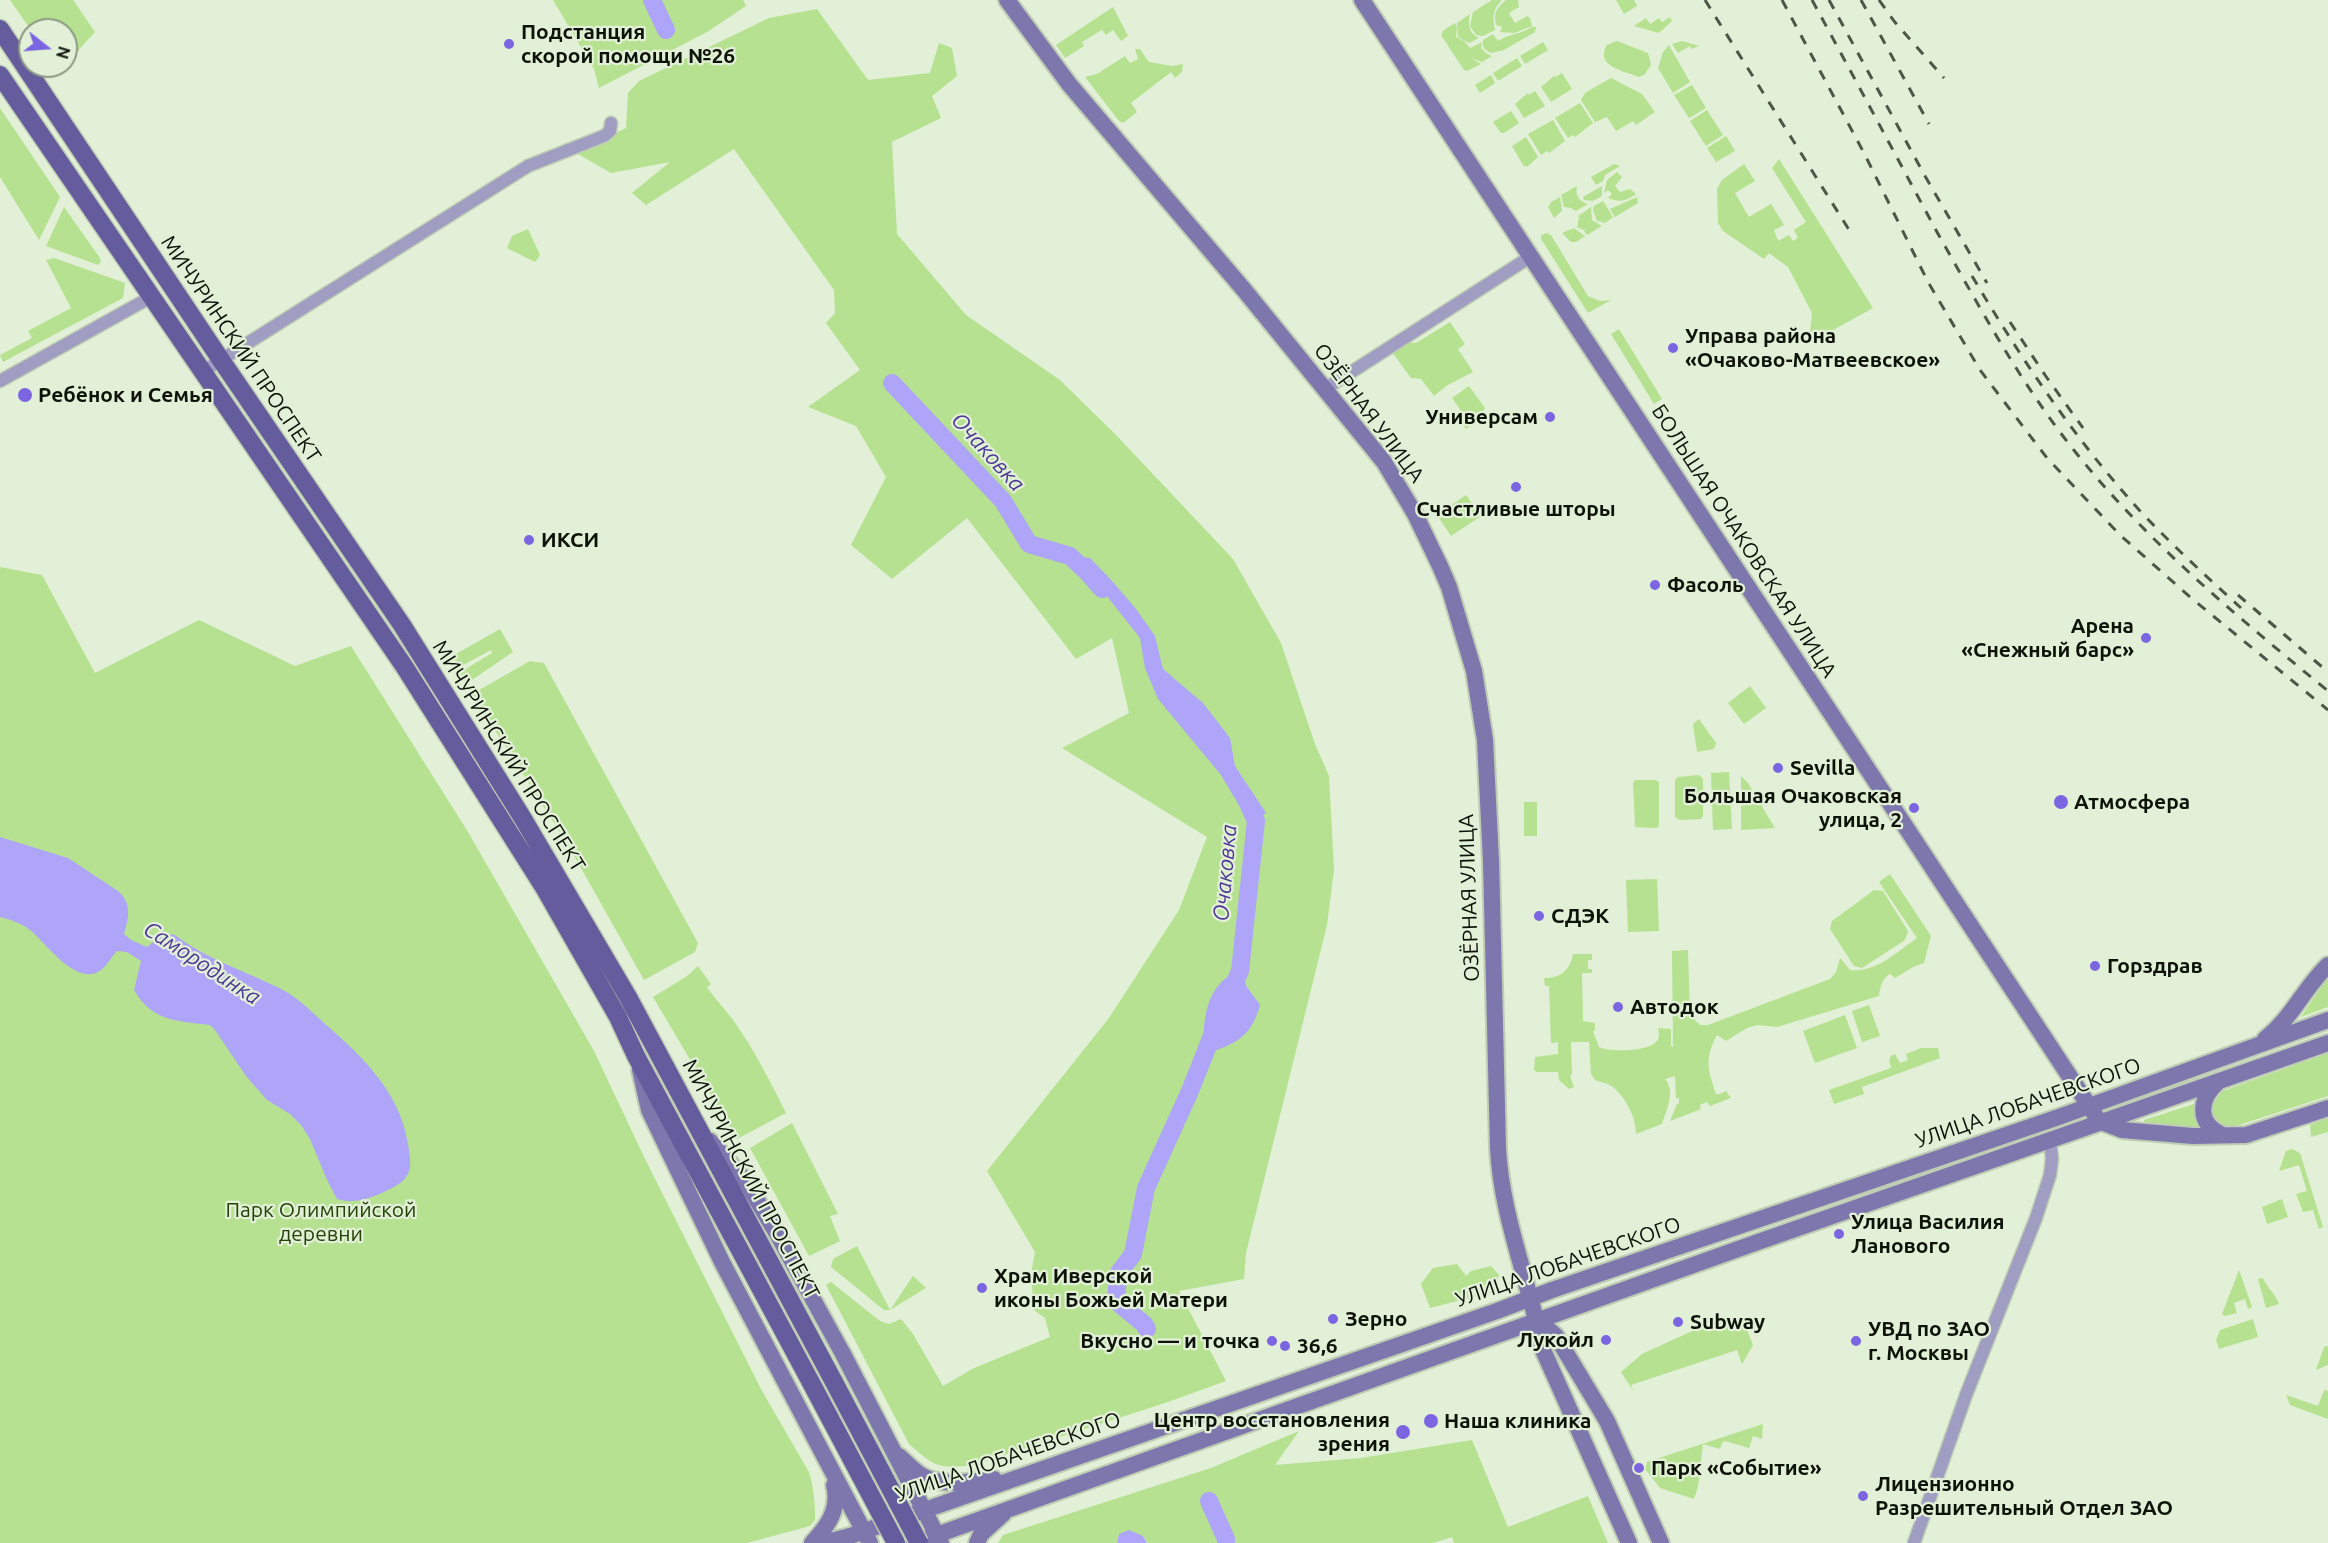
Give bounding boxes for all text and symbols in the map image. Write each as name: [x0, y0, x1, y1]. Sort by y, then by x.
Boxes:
north arrow: [18, 18, 78, 78]
place label: Подстанция скорой помощи №26: [521, 19, 735, 69]
marker: Подстанция скорой помощи №26: [502, 37, 516, 51]
text: N: [53, 44, 74, 61]
street label: МИЧУРИНСКИЙ ПРОСПЕКТ: [156, 231, 326, 467]
place label: Управа района «Очаково-Матвеевское»: [1685, 323, 1940, 373]
street label: ОЗЁРНАЯ УЛИЦА: [1308, 338, 1430, 488]
marker: Управа района «Очаково-Матвеевское»: [1666, 341, 1680, 355]
place label: Ребёнок и Семья: [38, 382, 213, 408]
marker: Ребёнок и Семья: [16, 386, 34, 404]
street label: БОЛЬШАЯ ОЧАКОВСКАЯ УЛИЦА: [1646, 400, 1842, 682]
place label: Универсам: [1425, 404, 1538, 430]
water label: Очаковка: [946, 407, 1030, 497]
marker: Универсам: [1543, 410, 1557, 424]
marker: Счастливые шторы: [1509, 480, 1523, 494]
place label: Счастливые шторы: [1416, 496, 1616, 522]
place label: ИКСИ: [541, 527, 599, 553]
marker: ИКСИ: [522, 533, 536, 547]
place label: Фасоль: [1667, 572, 1744, 598]
marker: Фасоль: [1648, 578, 1662, 592]
place label: Арена «Снежный барс»: [1961, 613, 2134, 663]
marker: Арена «Снежный барс»: [2139, 631, 2153, 645]
street label: МИЧУРИНСКИЙ ПРОСПЕКТ: [427, 636, 591, 876]
place label: Sevilla: [1790, 755, 1855, 781]
marker: Sevilla: [1771, 761, 1785, 775]
place label: Большая Очаковская улица, 2: [1684, 783, 1902, 833]
place label: Атмосфера: [2074, 789, 2190, 815]
marker: Атмосфера: [2052, 793, 2070, 811]
marker: Большая Очаковская улица, 2: [1907, 801, 1921, 815]
street label: ОЗЁРНАЯ УЛИЦА: [1453, 814, 1485, 982]
water label: Очаковка: [1208, 824, 1242, 922]
place label: СДЭК: [1551, 903, 1609, 929]
marker: СДЭК: [1532, 909, 1546, 923]
water label: Самородинка: [139, 915, 265, 1011]
place label: Горздрав: [2107, 953, 2203, 979]
marker: Горздрав: [2088, 959, 2102, 973]
place label: Автодок: [1630, 994, 1719, 1020]
marker: Автодок: [1611, 1000, 1625, 1014]
street label: УЛИЦА ЛОБАЧЕВСКОГО: [1912, 1053, 2144, 1153]
street label: МИЧУРИНСКИЙ ПРОСПЕКТ: [677, 1055, 825, 1303]
park label: Парк Олимпийской деревни: [226, 1197, 416, 1247]
place label: Улица Василия Ланового: [1851, 1209, 2005, 1259]
street label: УЛИЦА ЛОБАЧЕВСКОГО: [1452, 1212, 1684, 1312]
marker: Улица Василия Ланового: [1832, 1227, 1846, 1241]
place label: Храм Иверской иконы Божьей Матери: [994, 1263, 1228, 1313]
marker: Храм Иверской иконы Божьей Матери: [975, 1281, 989, 1295]
place label: Зерно: [1345, 1306, 1407, 1332]
place label: Subway: [1690, 1309, 1765, 1335]
marker: Зерно: [1326, 1312, 1340, 1326]
marker: Subway: [1671, 1315, 1685, 1329]
place label: УВД по ЗАО г. Москвы: [1868, 1316, 1990, 1366]
place label: Лукойл: [1517, 1327, 1594, 1353]
place label: Вкусно — и точка: [1080, 1328, 1260, 1354]
place label: 36,6: [1297, 1333, 1338, 1359]
marker: Лукойл: [1599, 1333, 1613, 1347]
marker: Вкусно — и точка: [1265, 1334, 1279, 1348]
marker: УВД по ЗАО г. Москвы: [1849, 1334, 1863, 1348]
marker: 36,6: [1278, 1339, 1292, 1353]
street label: УЛИЦА ЛОБАЧЕВСКОГО: [892, 1407, 1124, 1507]
place label: Центр восстановления зрения: [1154, 1407, 1390, 1457]
place label: Наша клиника: [1444, 1408, 1591, 1434]
marker: Наша клиника: [1422, 1412, 1440, 1430]
marker: Центр восстановления зрения: [1394, 1423, 1412, 1441]
place label: Парк «Событие»: [1651, 1455, 1822, 1481]
marker: Парк «Событие»: [1632, 1461, 1646, 1475]
place label: Лицензионно Разрешительный Отдел ЗАО: [1875, 1471, 2173, 1521]
marker: Лицензионно Разрешительный Отдел ЗАО: [1856, 1489, 1870, 1503]

